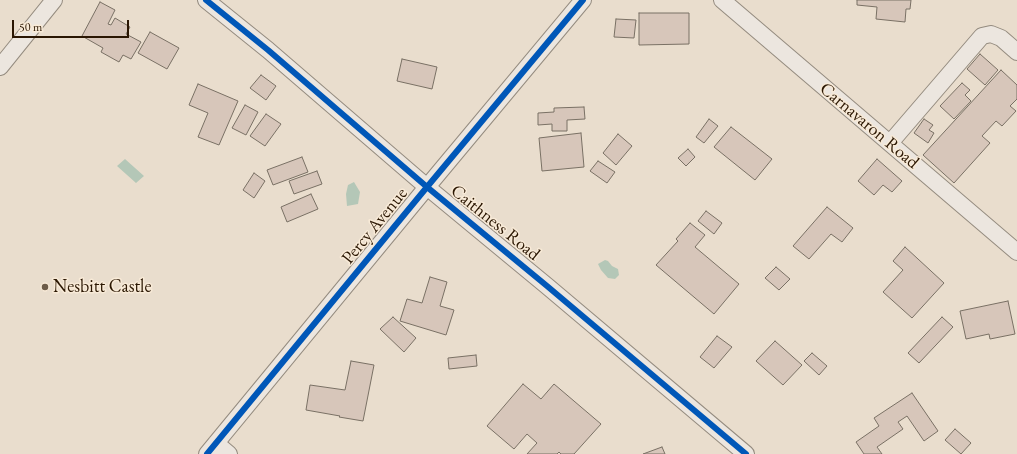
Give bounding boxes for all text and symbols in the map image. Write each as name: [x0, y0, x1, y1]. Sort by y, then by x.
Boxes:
scale bar: [14, 12, 131, 38]
text: 50 m: [19, 19, 42, 35]
street label: Carnavaron Road: [815, 78, 923, 174]
street label: Caithness Road: [446, 180, 544, 266]
street label: Percy Avenue: [338, 183, 412, 269]
place label: Nesbitt Castle: [53, 276, 151, 298]
marker: Nesbitt Castle: [40, 282, 50, 292]

